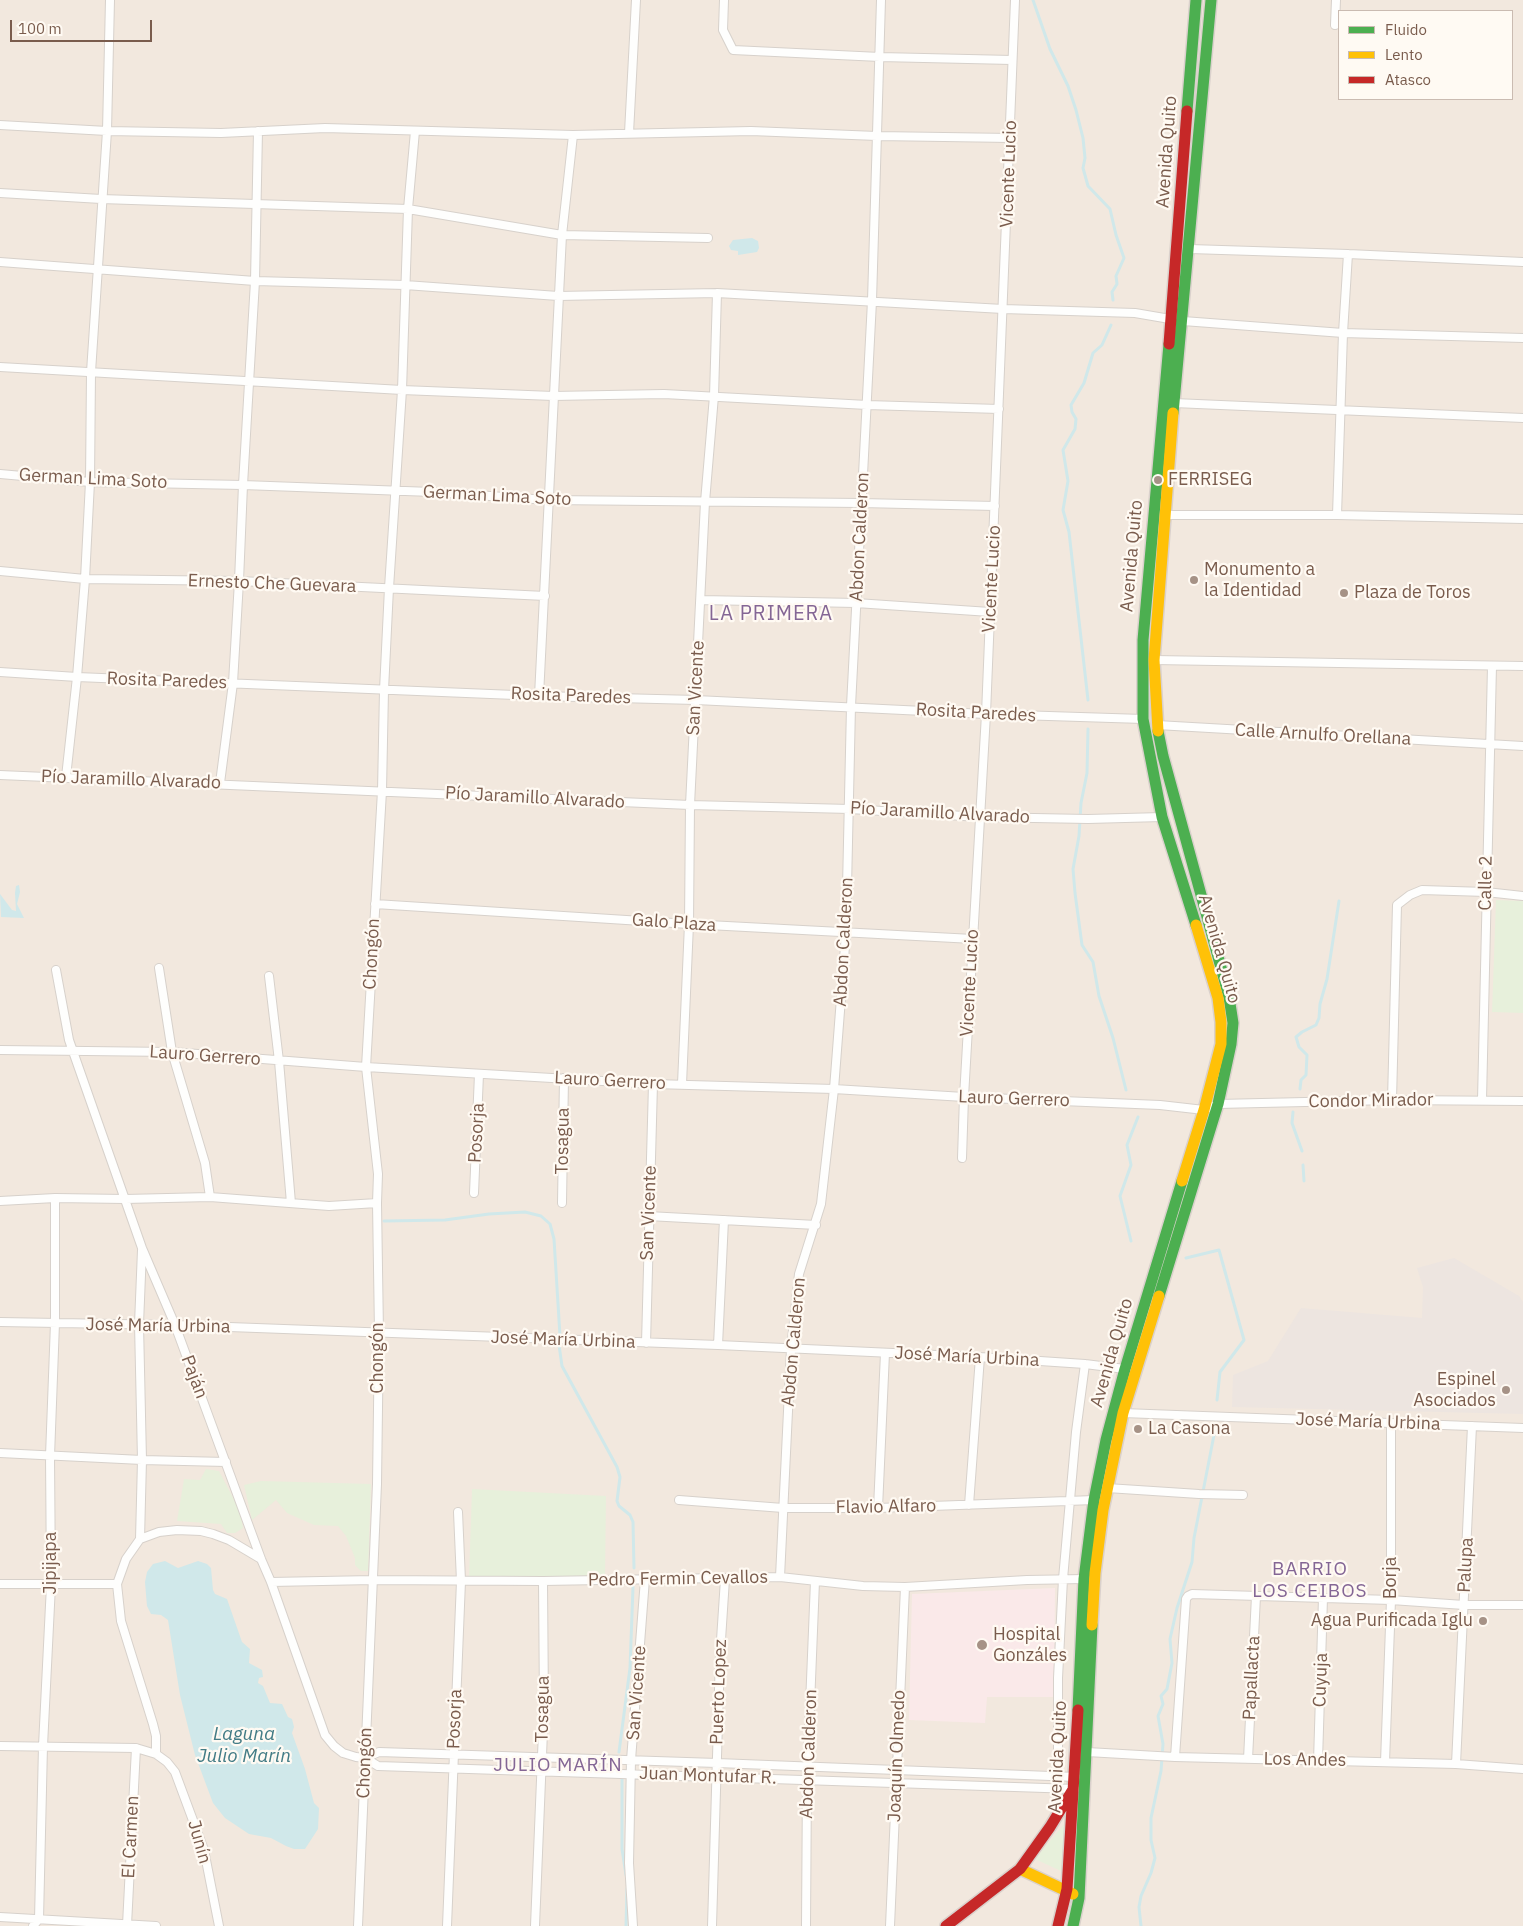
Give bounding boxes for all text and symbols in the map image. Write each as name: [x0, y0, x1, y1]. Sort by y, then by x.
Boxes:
scale bar: [12, 10, 155, 42]
legend: [1338, 10, 1513, 100]
text: 100 m: [18, 19, 62, 38]
text: Fluido: [1385, 20, 1427, 39]
text: Lento: [1385, 45, 1423, 64]
text: Atasco: [1385, 70, 1431, 89]
street label: Avenida Quito: [1152, 95, 1182, 209]
street label: Vicente Lucio: [996, 120, 1022, 228]
street label: German Lima Soto: [18, 464, 168, 494]
place label: FERRISEG: [1168, 469, 1252, 491]
street label: Abdon Calderon: [846, 472, 874, 602]
marker: FERRISEG: [1152, 474, 1164, 486]
street label: German Lima Soto: [422, 481, 572, 511]
street label: Avenida Quito: [1116, 499, 1148, 613]
street label: Vicente Lucio: [978, 525, 1006, 633]
place label: Monumento a la Identidad: [1204, 559, 1315, 602]
street label: Ernesto Che Guevara: [187, 570, 357, 598]
marker: Monumento a la Identidad: [1188, 574, 1200, 586]
place label: Plaza de Toros: [1354, 582, 1471, 604]
marker: Plaza de Toros: [1338, 587, 1350, 599]
district label: LA PRIMERA: [708, 602, 834, 626]
street label: San Vicente: [683, 640, 709, 736]
street label: Rosita Paredes: [106, 668, 228, 694]
street label: Rosita Paredes: [510, 683, 632, 709]
street label: Rosita Paredes: [915, 699, 1037, 727]
street label: Calle Arnulfo Orellana: [1234, 720, 1412, 750]
street label: Pío Jaramillo Alvarado: [41, 766, 221, 794]
street label: Pío Jaramillo Alvarado: [444, 783, 626, 813]
street label: Pío Jaramillo Alvarado: [849, 798, 1031, 828]
street label: Calle 2: [1475, 855, 1497, 911]
street label: Abdon Calderon: [830, 877, 858, 1007]
street label: Avenida Quito: [1193, 892, 1245, 1006]
street label: Galo Plaza: [631, 909, 717, 937]
street label: Chongón: [359, 918, 385, 990]
street label: Vicente Lucio: [956, 929, 984, 1037]
street label: Lauro Gerrero: [149, 1041, 261, 1071]
street label: Lauro Gerrero: [554, 1067, 666, 1095]
street label: Lauro Gerrero: [958, 1086, 1070, 1112]
street label: Condor Mirador: [1308, 1089, 1434, 1113]
street label: Posorja: [465, 1102, 489, 1164]
street label: Tosagua: [552, 1107, 574, 1175]
street label: San Vicente: [637, 1165, 661, 1261]
street label: Abdon Calderon: [778, 1276, 810, 1408]
street label: Avenida Quito: [1086, 1296, 1138, 1410]
street label: José María Urbina: [85, 1314, 231, 1338]
street label: Chongón: [367, 1322, 389, 1394]
street label: José María Urbina: [490, 1327, 636, 1353]
street label: José María Urbina: [894, 1342, 1040, 1372]
street label: Paján: [176, 1352, 212, 1402]
place label: Espinel Asociados: [1413, 1369, 1496, 1412]
marker: Espinel Asociados: [1500, 1384, 1512, 1396]
street label: José María Urbina: [1295, 1409, 1441, 1435]
place label: La Casona: [1148, 1418, 1230, 1440]
marker: La Casona: [1132, 1423, 1144, 1435]
street label: Flavio Alfaro: [836, 1495, 936, 1519]
street label: Jipijapa: [40, 1532, 62, 1594]
street label: Palupa: [1454, 1537, 1478, 1593]
street label: Borja: [1380, 1557, 1402, 1599]
district label: BARRIO LOS CEIBOS: [1251, 1559, 1369, 1603]
street label: Pedro Fermin Cevallos: [588, 1567, 768, 1591]
place label: Agua Purificada Iglu: [1311, 1610, 1473, 1632]
marker: Agua Purificada Iglu: [1477, 1615, 1489, 1627]
place label: Hospital Gonzáles: [993, 1624, 1067, 1666]
street label: Papallacta: [1239, 1635, 1265, 1721]
marker: Hospital Gonzáles: [975, 1638, 989, 1652]
street label: Puerto Lopez: [706, 1639, 732, 1745]
street label: San Vicente: [623, 1645, 651, 1741]
street label: Cuyuja: [1309, 1652, 1333, 1708]
street label: Tosagua: [532, 1675, 554, 1743]
street label: Posorja: [443, 1689, 467, 1749]
street label: Abdon Calderon: [796, 1689, 822, 1819]
street label: Joaquín Olmedo: [884, 1690, 910, 1822]
street label: Avenida Quito: [1044, 1700, 1072, 1814]
water label: Laguna Julio Marín: [197, 1724, 291, 1768]
street label: Chongón: [353, 1727, 377, 1799]
street label: Los Andes: [1263, 1748, 1347, 1772]
district label: JULIO MARÍN: [492, 1755, 624, 1777]
street label: Juan Montufar R.: [639, 1763, 777, 1789]
street label: El Carmen: [118, 1795, 144, 1879]
street label: Junín: [183, 1818, 215, 1866]

